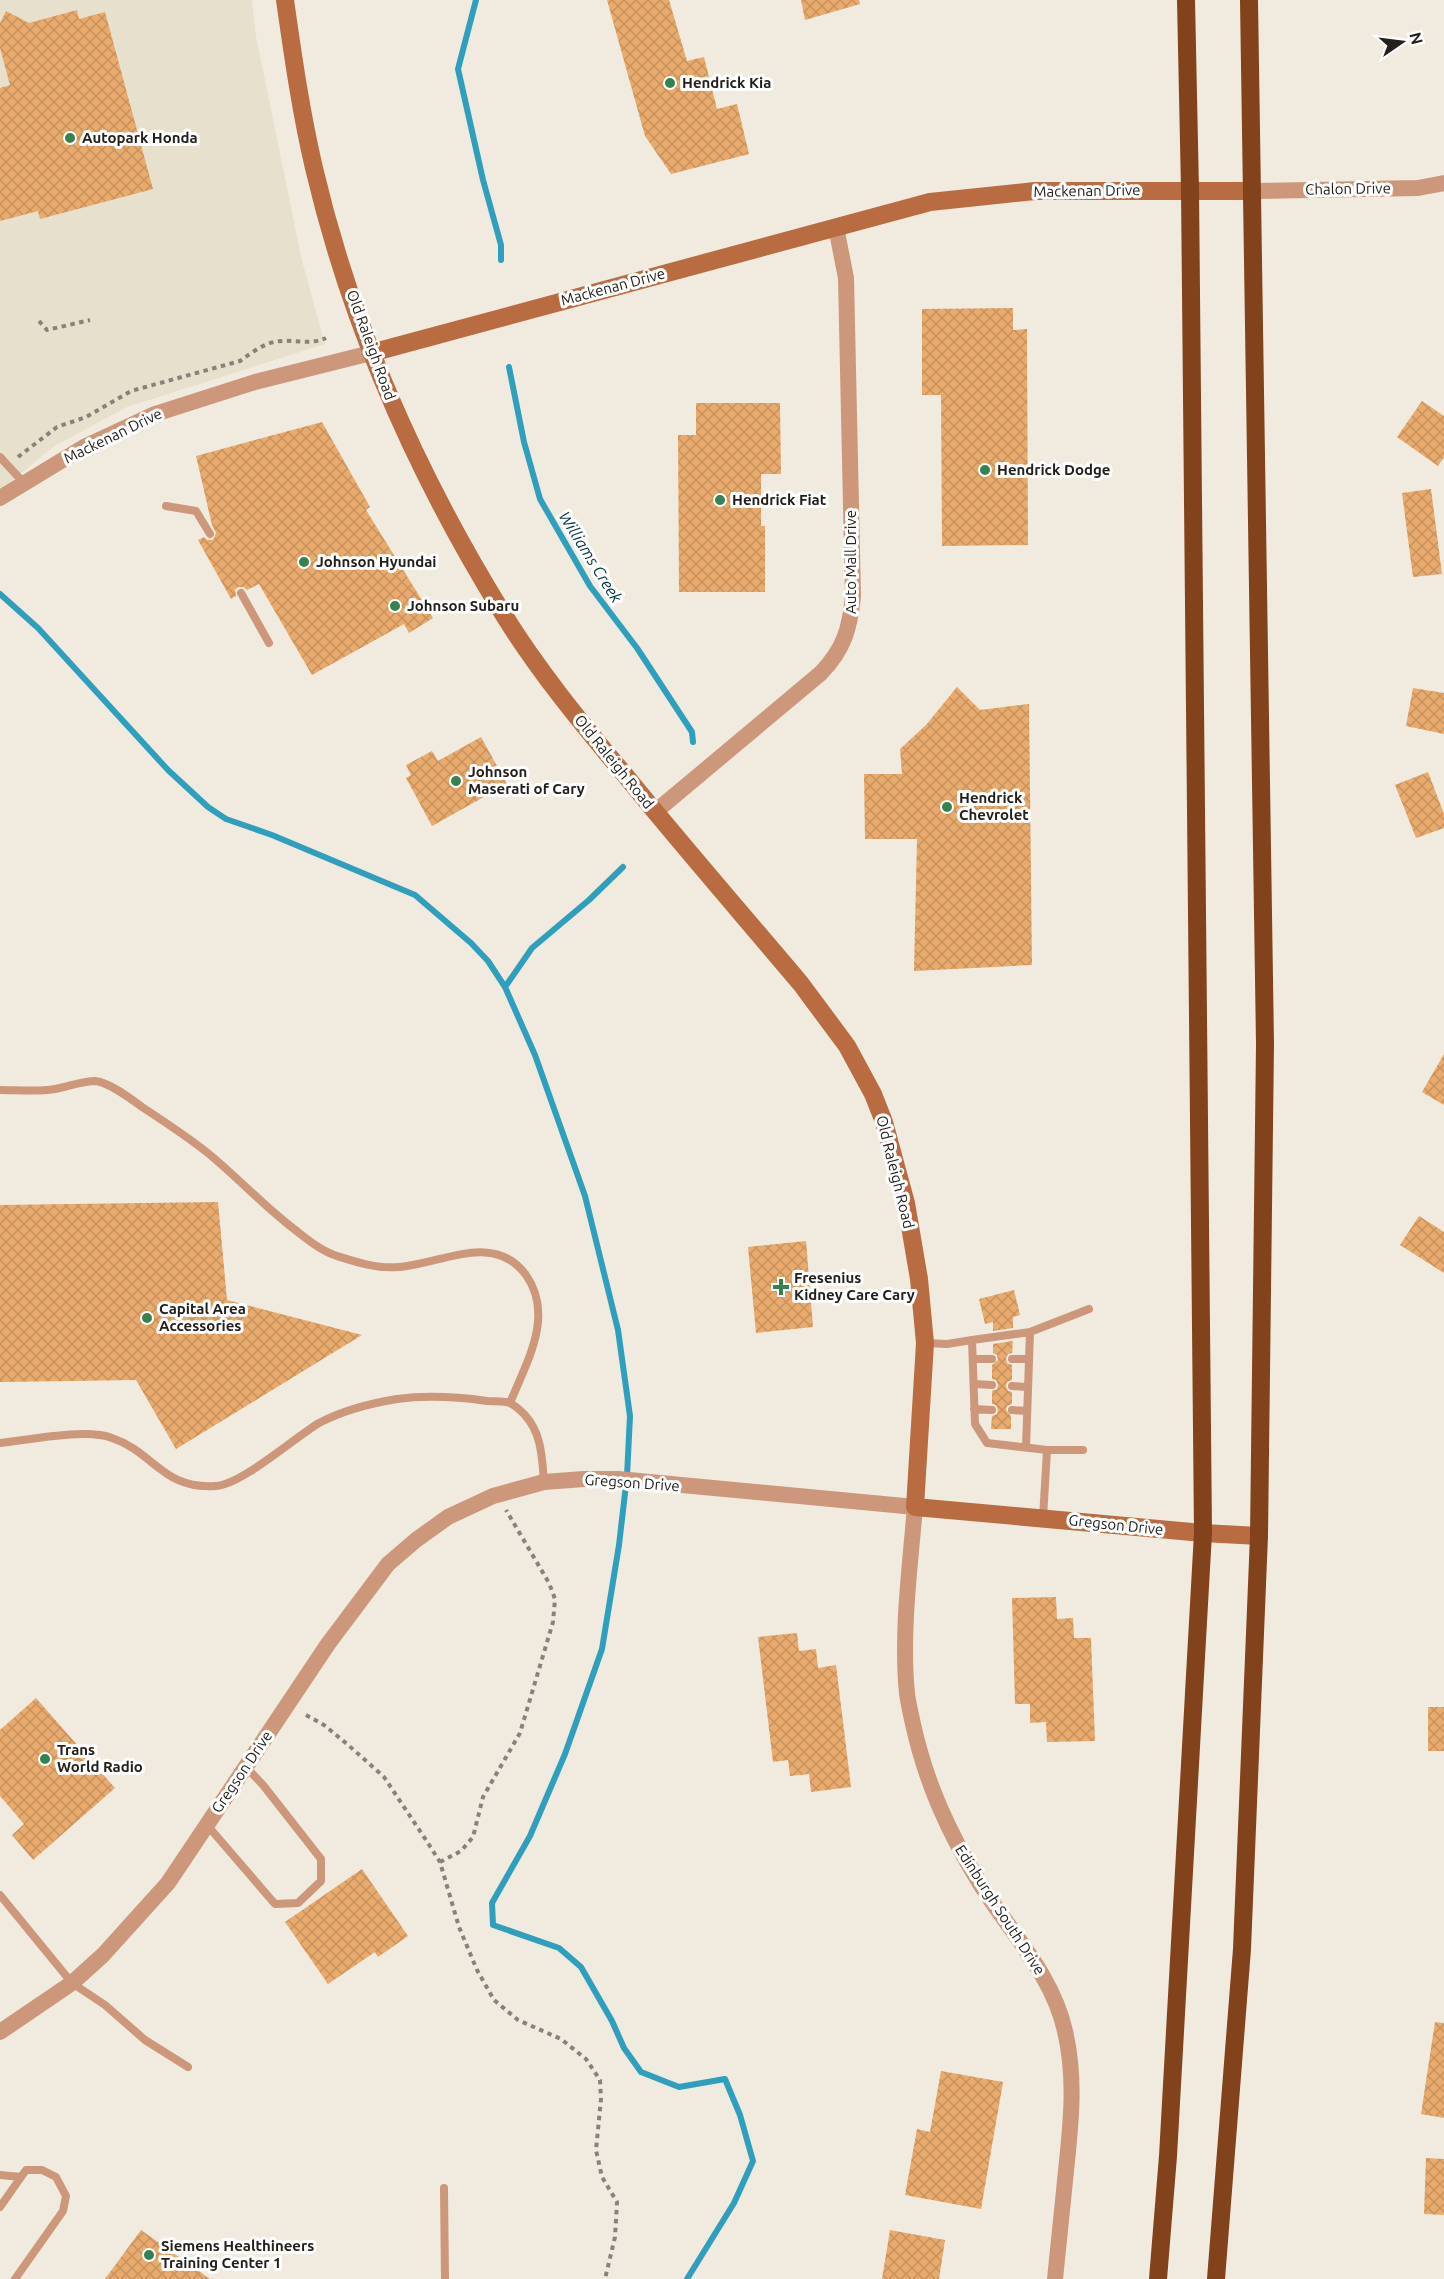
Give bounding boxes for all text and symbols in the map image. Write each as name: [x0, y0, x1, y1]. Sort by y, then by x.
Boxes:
north arrow: [1372, 12, 1432, 72]
text: N: [1406, 30, 1427, 46]
place label: Hendrick Kia: [682, 74, 771, 91]
marker: Hendrick Kia: [663, 76, 677, 90]
place label: Autopark Honda: [82, 129, 198, 146]
marker: Autopark Honda: [63, 131, 77, 145]
street label: Chalon Drive: [1305, 179, 1391, 198]
street label: Mackenan Drive: [1033, 181, 1141, 200]
street label: Mackenan Drive: [559, 264, 667, 309]
street label: Old Raleigh Road: [344, 287, 399, 402]
street label: Mackenan Drive: [61, 404, 165, 467]
place label: Hendrick Dodge: [997, 461, 1110, 478]
marker: Hendrick Dodge: [978, 463, 992, 477]
place label: Hendrick Fiat: [732, 491, 827, 508]
marker: Hendrick Fiat: [713, 493, 727, 507]
water label: Williams Creek: [556, 508, 627, 607]
street label: Auto Mall Drive: [842, 510, 859, 614]
place label: Johnson Hyundai: [316, 553, 437, 570]
marker: Johnson Hyundai: [297, 555, 311, 569]
place label: Johnson Subaru: [407, 597, 519, 614]
marker: Johnson Subaru: [388, 599, 402, 613]
street label: Old Raleigh Road: [571, 711, 657, 812]
place label: Johnson Maserati of Cary: [468, 763, 585, 797]
marker: Johnson Maserati of Cary: [449, 774, 463, 788]
place label: Hendrick Chevrolet: [959, 789, 1029, 823]
marker: Hendrick Chevrolet: [940, 800, 954, 814]
street label: Old Raleigh Road: [873, 1114, 918, 1230]
place label: Fresenius Kidney Care Cary: [794, 1269, 915, 1303]
marker: Fresenius Kidney Care Cary: [772, 1278, 790, 1296]
place label: Capital Area Accessories: [159, 1300, 246, 1334]
marker: Capital Area Accessories: [140, 1311, 154, 1325]
street label: Gregson Drive: [584, 1471, 680, 1494]
street label: Gregson Drive: [1068, 1511, 1164, 1538]
street label: Gregson Drive: [208, 1727, 275, 1816]
place label: Trans World Radio: [57, 1741, 143, 1775]
marker: Trans World Radio: [38, 1752, 52, 1766]
street label: Edinburgh South Drive: [952, 1842, 1049, 1978]
place label: Siemens Healthineers Training Center 1: [161, 2237, 314, 2271]
marker: Siemens Healthineers Training Center 1: [142, 2248, 156, 2262]

